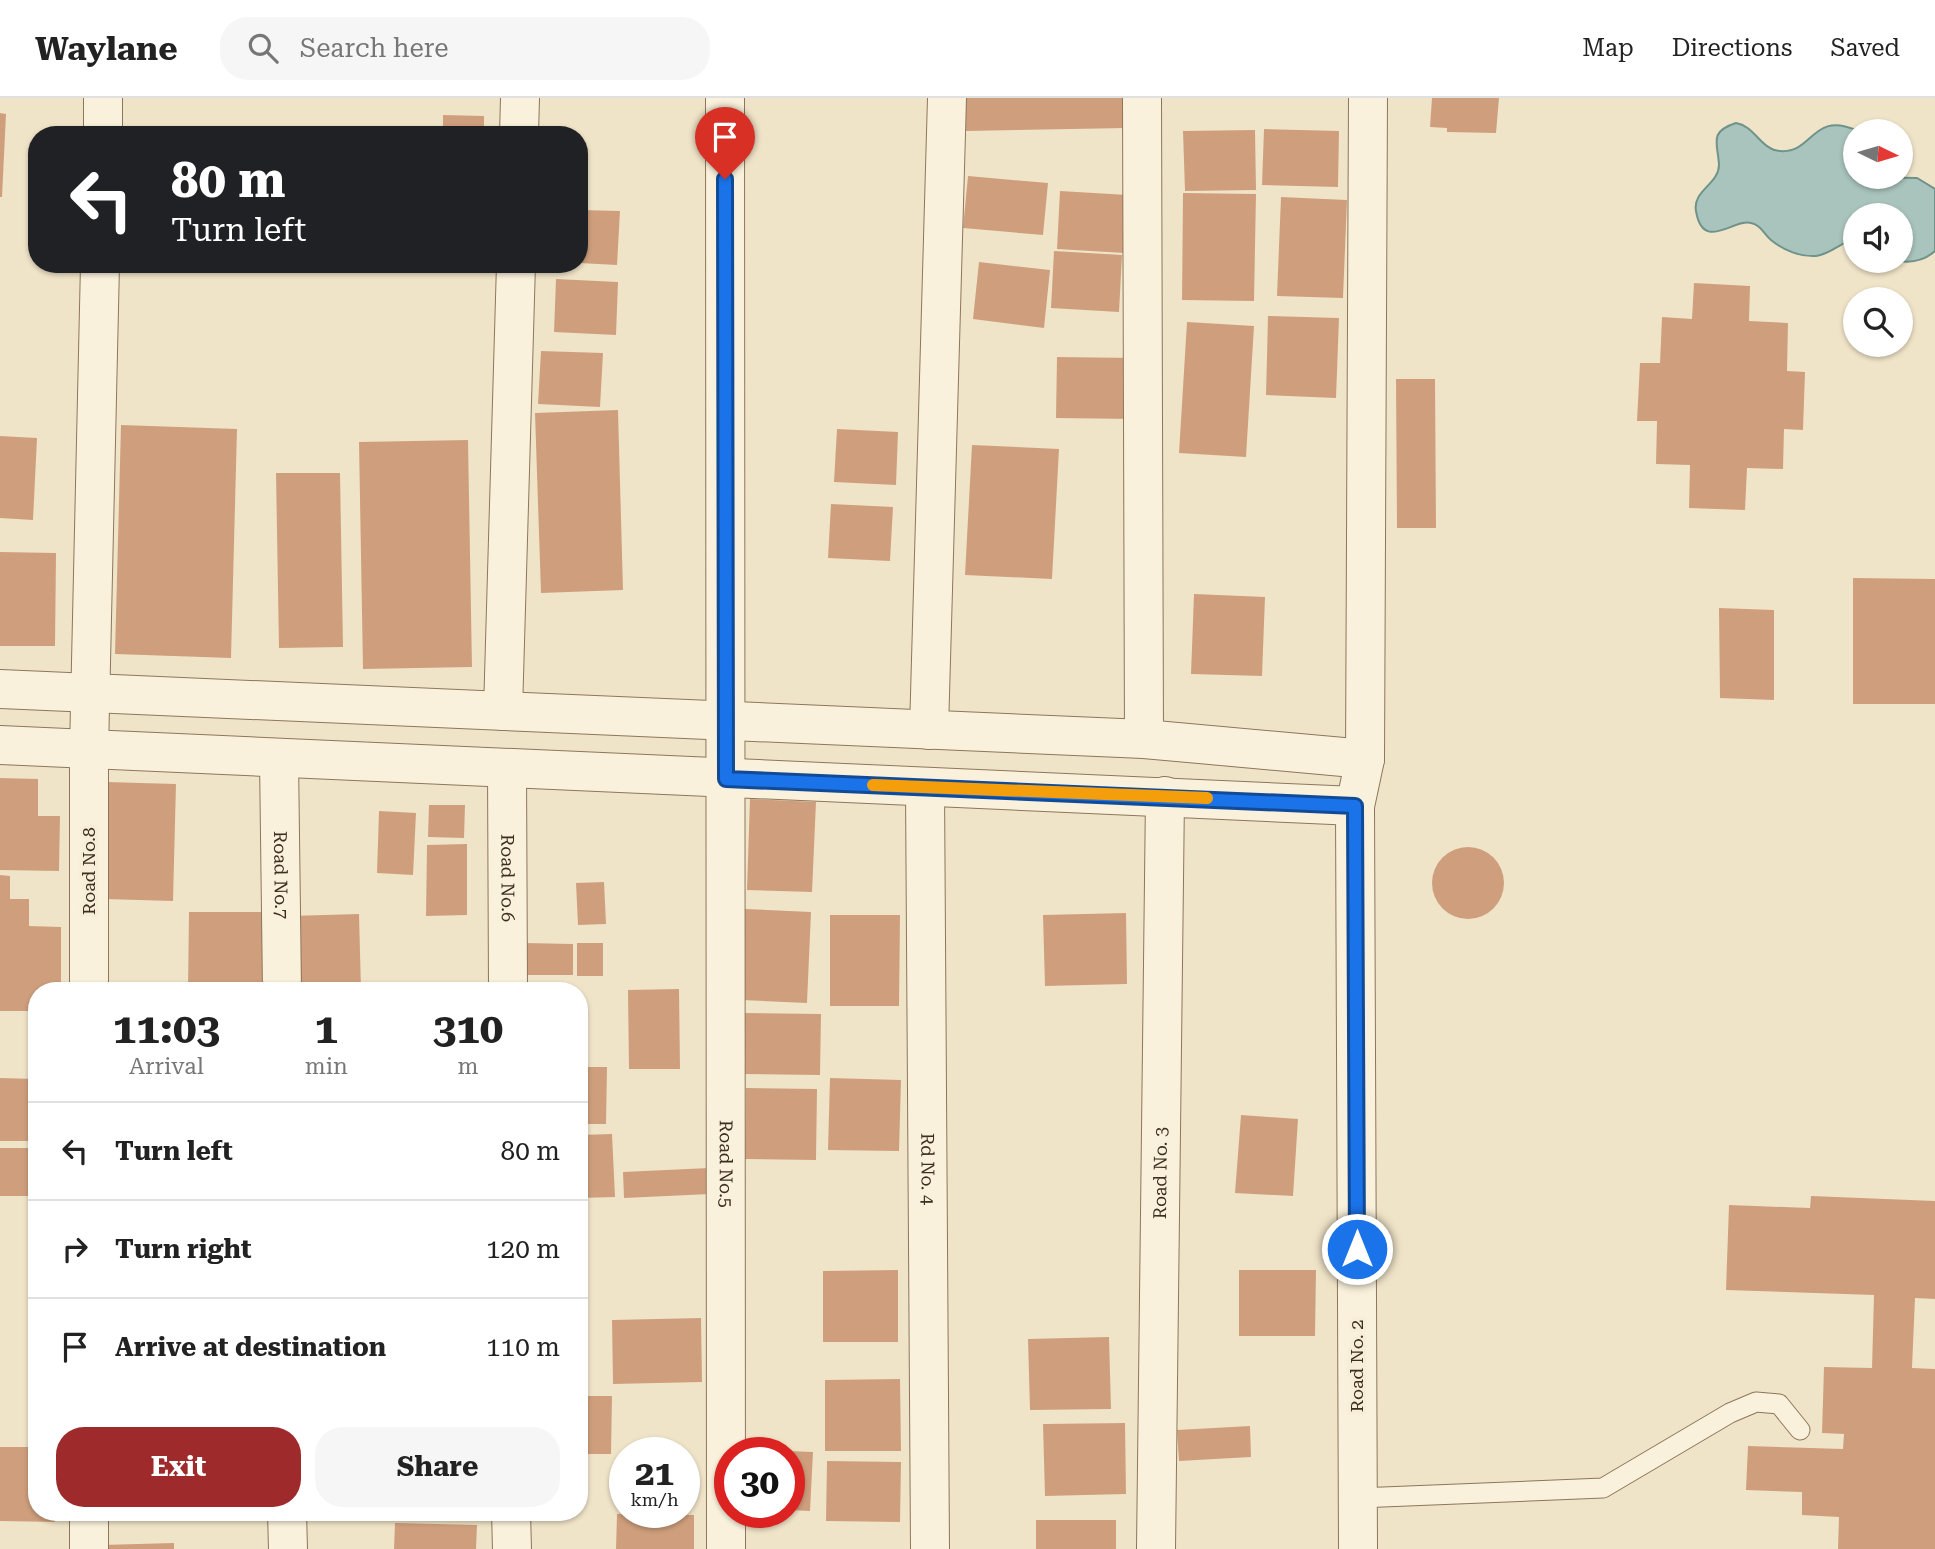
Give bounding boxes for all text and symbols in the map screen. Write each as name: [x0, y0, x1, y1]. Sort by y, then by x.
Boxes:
search box: [220, 17, 710, 80]
text: Waylane: [35, 29, 178, 68]
icon: search: [244, 29, 282, 67]
text: Search here: [300, 33, 449, 63]
text: Map: [1582, 34, 1634, 62]
text: Directions: [1672, 34, 1792, 62]
text: Saved: [1830, 34, 1900, 62]
pin: [695, 107, 755, 179]
icon: arrive: [706, 118, 744, 156]
north arrow: [1843, 119, 1913, 189]
map controls: [1843, 119, 1913, 357]
text: 80 m: [171, 152, 286, 209]
icon: left: [56, 154, 147, 245]
button: sound: [1843, 203, 1913, 273]
text: Turn left: [171, 211, 306, 249]
button: search: [1843, 287, 1913, 357]
street label: Road No.8: [78, 827, 99, 915]
street label: Road No.7: [270, 831, 292, 919]
street label: Road No.6: [497, 834, 519, 922]
text: 11:03: [113, 1004, 220, 1053]
text: 1: [315, 1004, 338, 1053]
text: 310: [433, 1004, 503, 1053]
text: Arrival: [129, 1053, 204, 1080]
text: min: [305, 1053, 348, 1080]
text: m: [457, 1053, 478, 1080]
street label: Road No.5: [716, 1120, 737, 1208]
street label: Road No. 3: [1149, 1127, 1171, 1219]
icon: left: [56, 1132, 94, 1170]
street label: Rd No. 4: [917, 1133, 939, 1205]
text: Turn left: [115, 1136, 233, 1166]
text: 80 m: [501, 1136, 560, 1166]
position arrow: [1320, 1212, 1394, 1286]
icon: right: [56, 1230, 94, 1268]
text: Turn right: [115, 1234, 251, 1264]
text: 120 m: [486, 1234, 560, 1264]
street label: Road No. 2: [1346, 1320, 1367, 1412]
icon: arrive: [56, 1328, 94, 1366]
text: Arrive at destination: [115, 1332, 386, 1362]
text: 110 m: [486, 1332, 560, 1362]
button: Exit: [56, 1427, 301, 1507]
button: Share: [315, 1427, 560, 1507]
speed limit sign: 30: [714, 1437, 805, 1528]
text: 21: [635, 1453, 674, 1494]
text: km/h: [630, 1489, 679, 1510]

